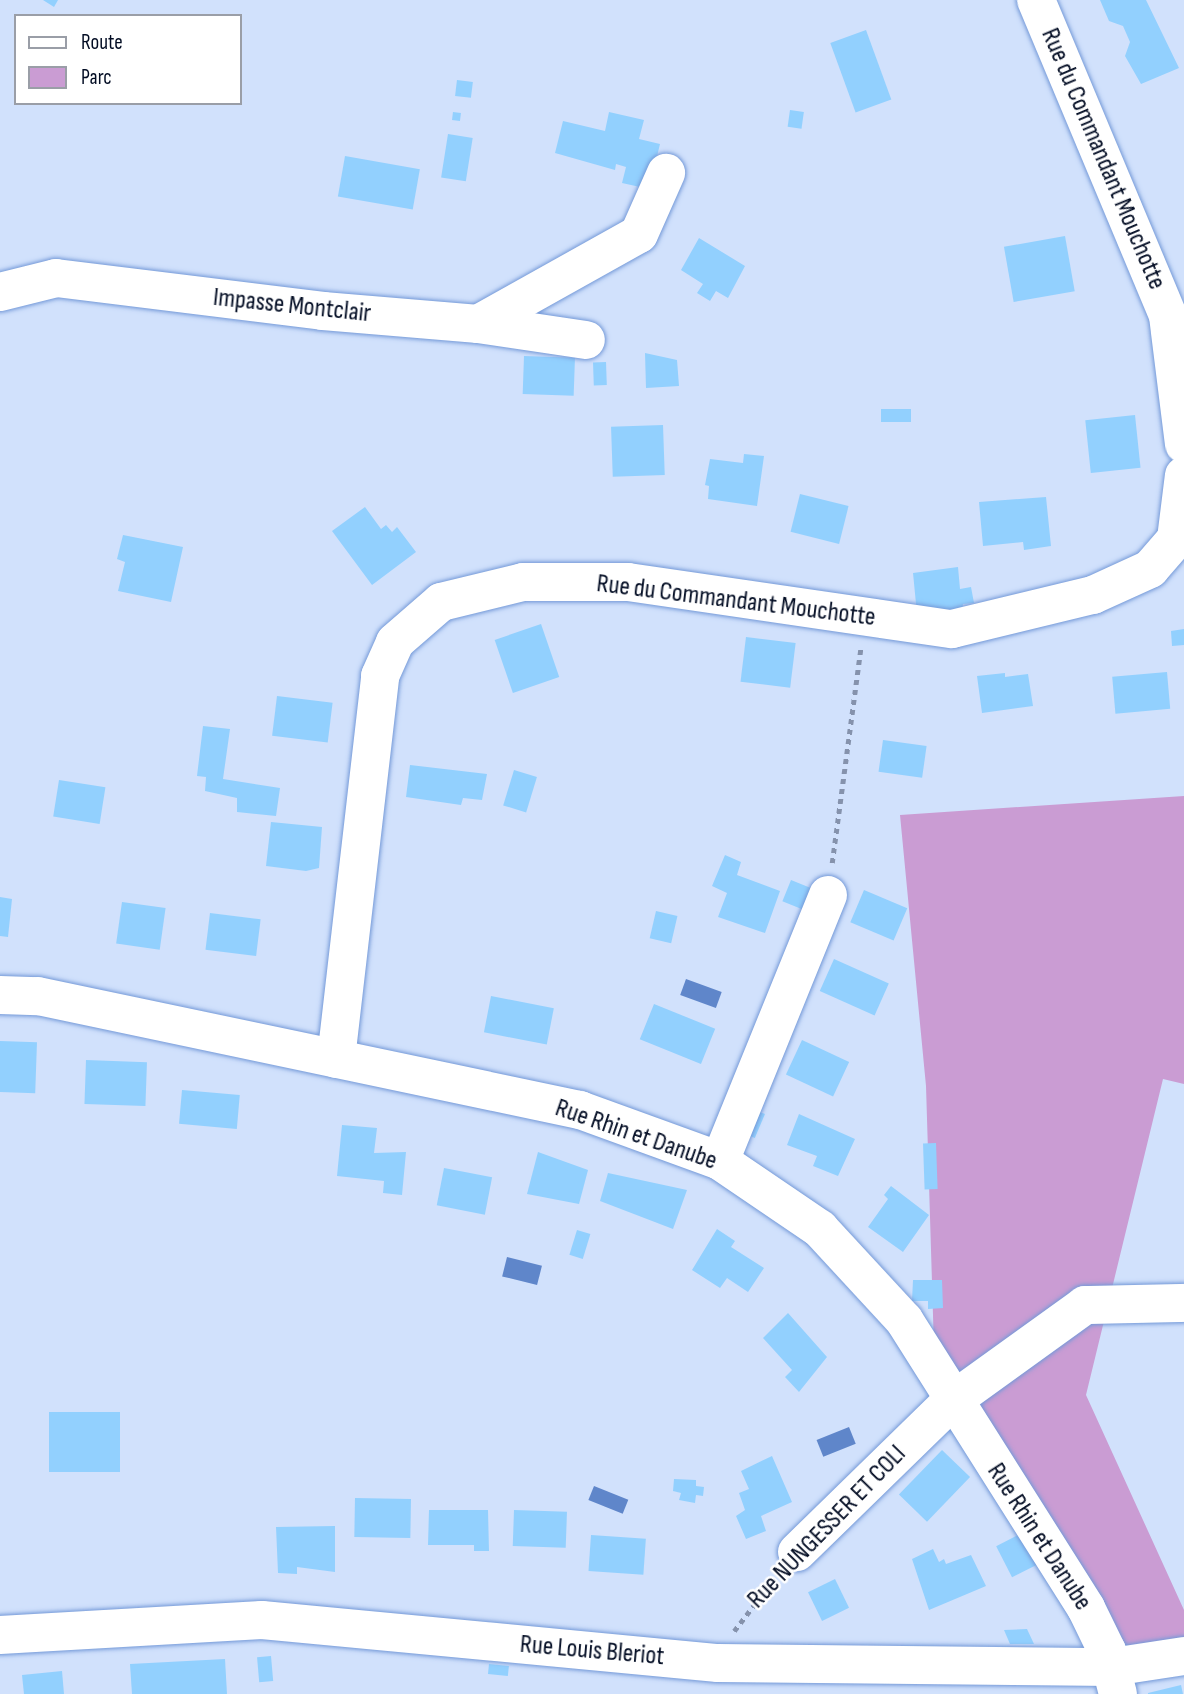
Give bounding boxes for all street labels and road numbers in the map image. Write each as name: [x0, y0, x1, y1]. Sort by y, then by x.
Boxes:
street label: Rue du Commandant Mouchotte: [1034, 24, 1172, 294]
street label: Impasse Montclair: [212, 282, 372, 330]
street label: Rue du Commandant Mouchotte: [595, 568, 877, 634]
street label: Rue Rhin et Danube: [551, 1093, 721, 1177]
street label: Rue NUNGESSER ET COLI: [741, 1439, 913, 1615]
street label: Rue Rhin et Danube: [980, 1458, 1098, 1616]
street label: Rue Louis Bleriot: [519, 1629, 665, 1673]

